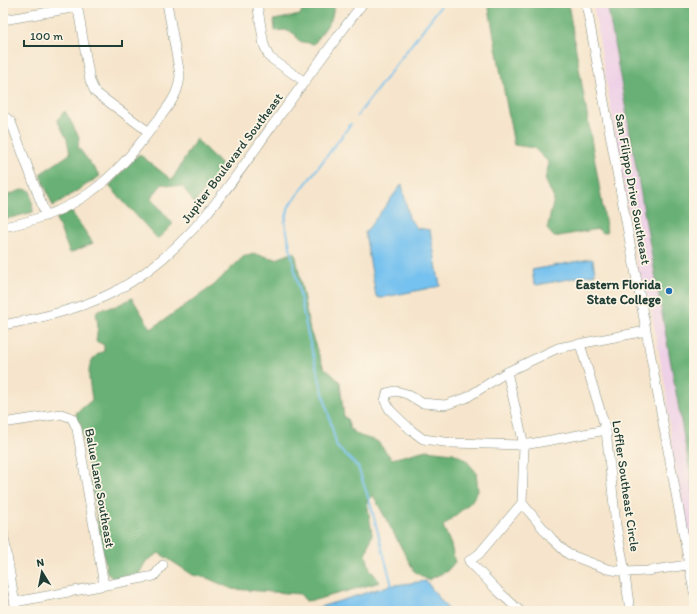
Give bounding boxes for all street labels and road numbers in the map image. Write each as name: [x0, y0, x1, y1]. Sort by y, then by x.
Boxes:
street label: Jupiter Boulevard Southeast: [178, 90, 286, 226]
street label: San Filippo Drive Southeast: [612, 112, 654, 266]
street label: Loffler Southeast Circle: [609, 419, 643, 553]
street label: Balue Lane Southeast: [82, 427, 118, 549]

